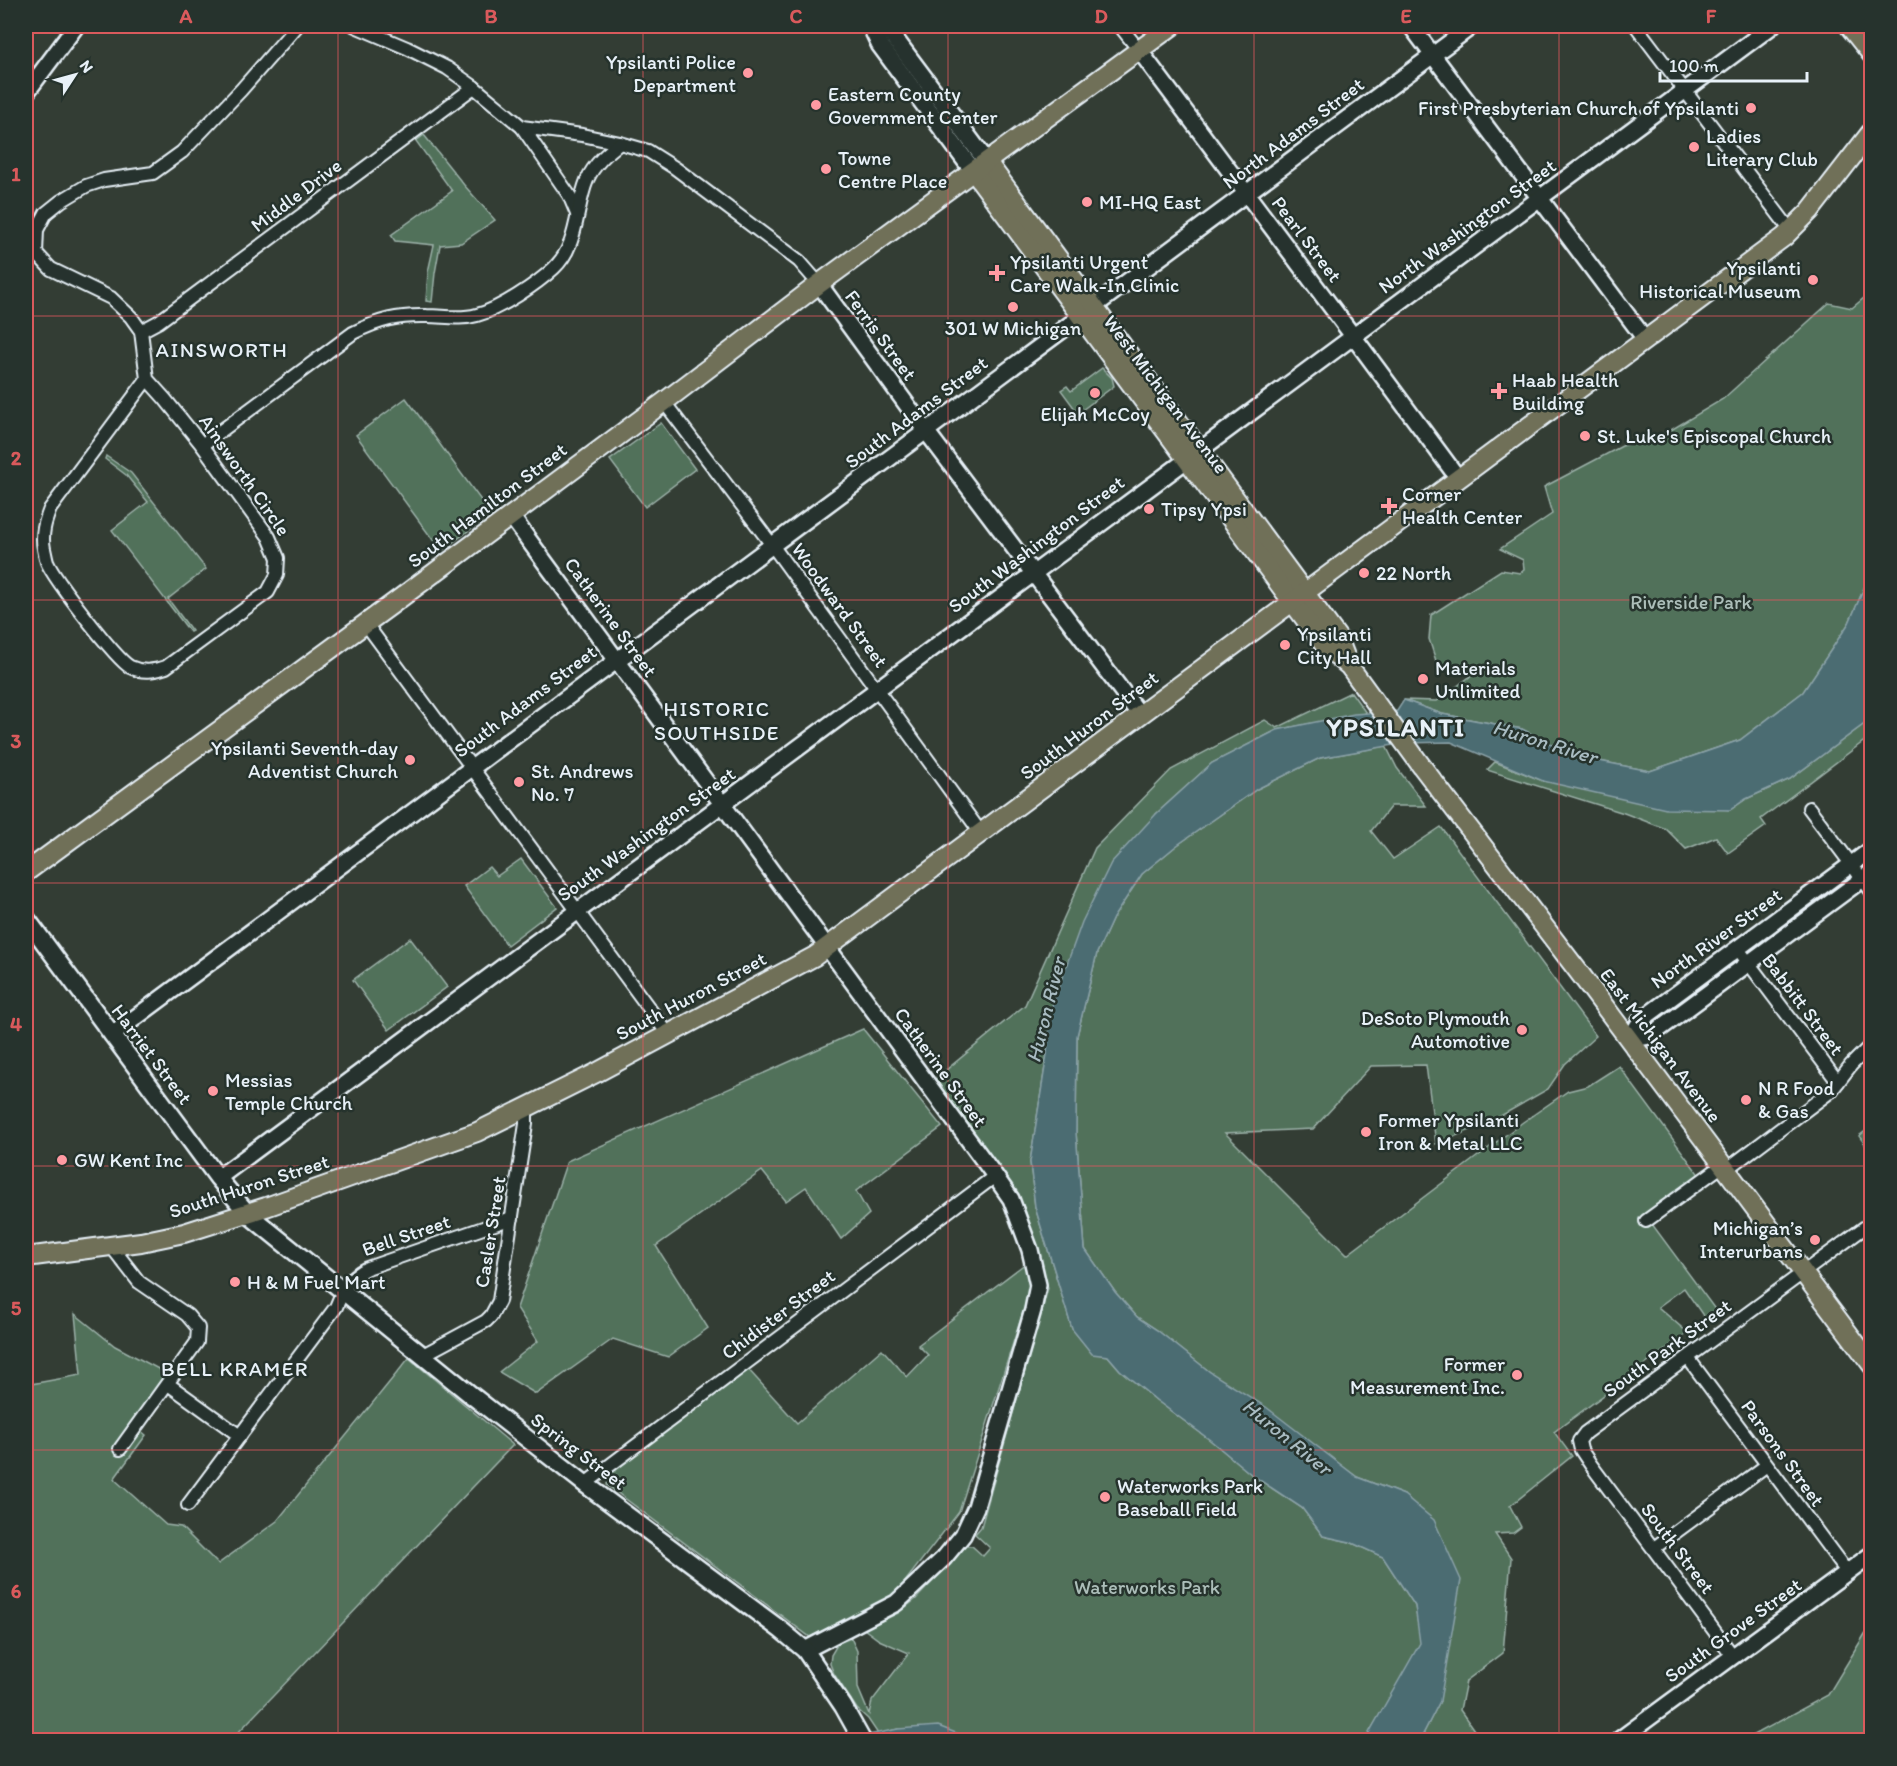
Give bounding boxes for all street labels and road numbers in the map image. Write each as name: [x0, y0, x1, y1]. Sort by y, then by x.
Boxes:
street label: North Adams Street: [1217, 72, 1369, 194]
street label: Middle Drive: [246, 153, 346, 237]
street label: North Washington Street: [1374, 154, 1560, 298]
street label: Pearl Street: [1267, 191, 1347, 287]
street label: Ferris Street: [840, 285, 922, 385]
street label: West Michigan Avenue: [1099, 310, 1233, 478]
street label: South Adams Street: [840, 350, 992, 473]
street label: Ainsworth Circle: [194, 410, 296, 540]
street label: South Hamilton Street: [403, 437, 571, 573]
street label: South Washington Street: [943, 470, 1129, 618]
street label: Woodward Street: [787, 538, 893, 672]
street label: Catherine Street: [560, 552, 662, 682]
street label: South Adams Street: [449, 639, 601, 762]
street label: South Huron Street: [1015, 665, 1163, 785]
street label: South Washington Street: [552, 761, 740, 907]
street label: North River Street: [1646, 882, 1787, 994]
street label: South Huron Street: [612, 946, 770, 1046]
street label: Babbitt Street: [1757, 948, 1849, 1060]
street label: East Michigan Avenue: [1595, 963, 1727, 1127]
street label: Harriet Street: [106, 999, 198, 1109]
street label: Catherine Street: [890, 1002, 992, 1132]
street label: South Huron Street: [166, 1149, 332, 1223]
street label: Casler Street: [469, 1174, 511, 1290]
street label: Bell Street: [359, 1209, 454, 1261]
street label: Chidister Street: [716, 1263, 840, 1365]
street label: South Park Street: [1598, 1293, 1736, 1403]
street label: Parsons Street: [1736, 1395, 1830, 1511]
street label: Spring Street: [526, 1407, 632, 1495]
street label: South Street: [1636, 1498, 1720, 1599]
street label: South Grove Street: [1660, 1572, 1806, 1688]

